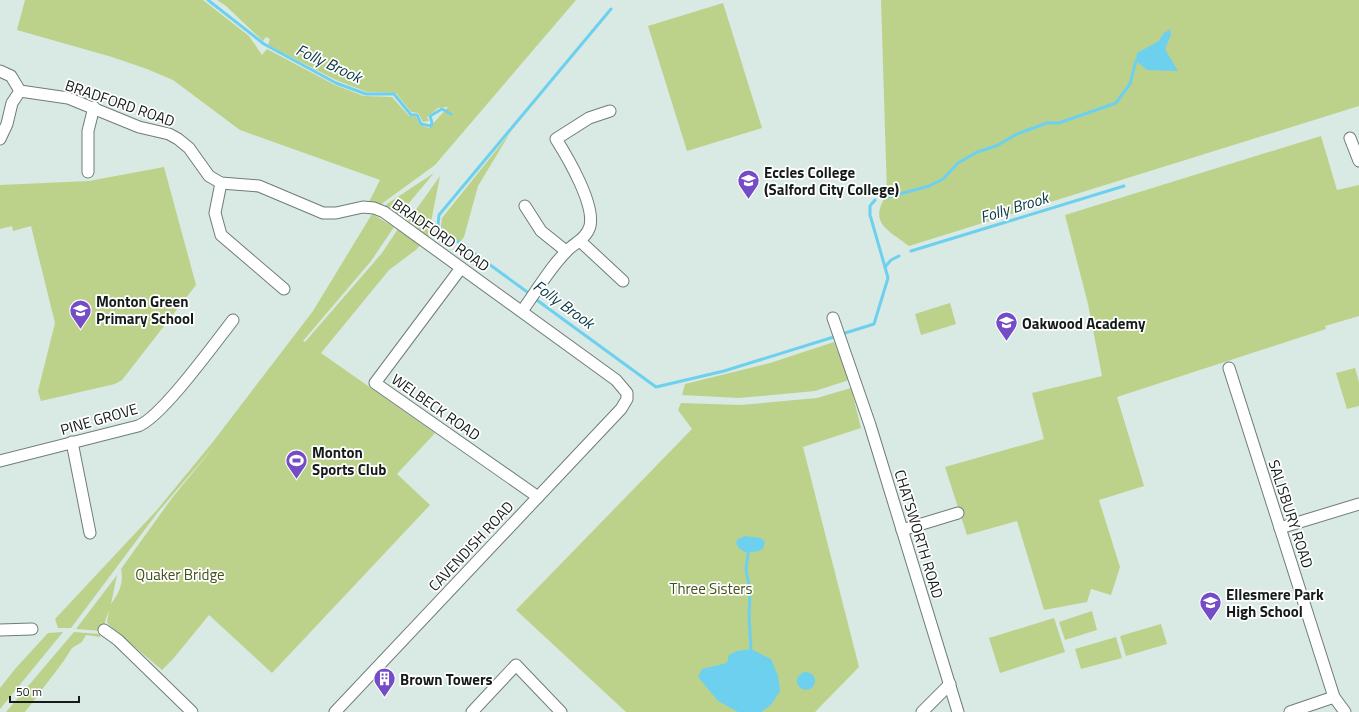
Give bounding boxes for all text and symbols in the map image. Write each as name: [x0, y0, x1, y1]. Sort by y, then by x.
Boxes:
water label: Folly Brook: [292, 37, 368, 89]
street label: BRADFORD ROAD: [62, 74, 178, 132]
place label: Eccles College (Salford City College): [764, 161, 899, 201]
school or university icon: Eccles College (Salford City College): [735, 168, 761, 201]
water label: Folly Brook: [977, 185, 1053, 229]
street label: BRADFORD ROAD: [388, 193, 494, 277]
water label: Folly Brook: [529, 274, 601, 335]
place label: Monton Green Primary School: [96, 290, 194, 330]
school or university icon: Monton Green Primary School: [68, 297, 94, 330]
school or university icon: Oakwood Academy: [994, 310, 1020, 343]
place label: Oakwood Academy: [1022, 312, 1146, 335]
street label: WELBECK ROAD: [387, 368, 485, 446]
street label: PINE GROVE: [58, 397, 140, 441]
place label: Monton Sports Club: [312, 441, 386, 481]
sports icon: Monton Sports Club: [283, 448, 309, 481]
street label: SALISBURY ROAD: [1263, 457, 1319, 571]
street label: CHATSWORTH ROAD: [888, 467, 950, 601]
street label: CAVENDISH ROAD: [423, 496, 519, 596]
park label: Quaker Bridge: [135, 563, 225, 586]
park label: Three Sisters: [670, 577, 752, 600]
place label: Ellesmere Park High School: [1226, 583, 1324, 623]
school or university icon: Ellesmere Park High School: [1198, 590, 1224, 623]
building icon: Brown Towers: [371, 666, 397, 699]
place label: Brown Towers: [400, 668, 493, 691]
scale bar: [10, 678, 79, 704]
text: 50 m: [16, 682, 42, 701]

